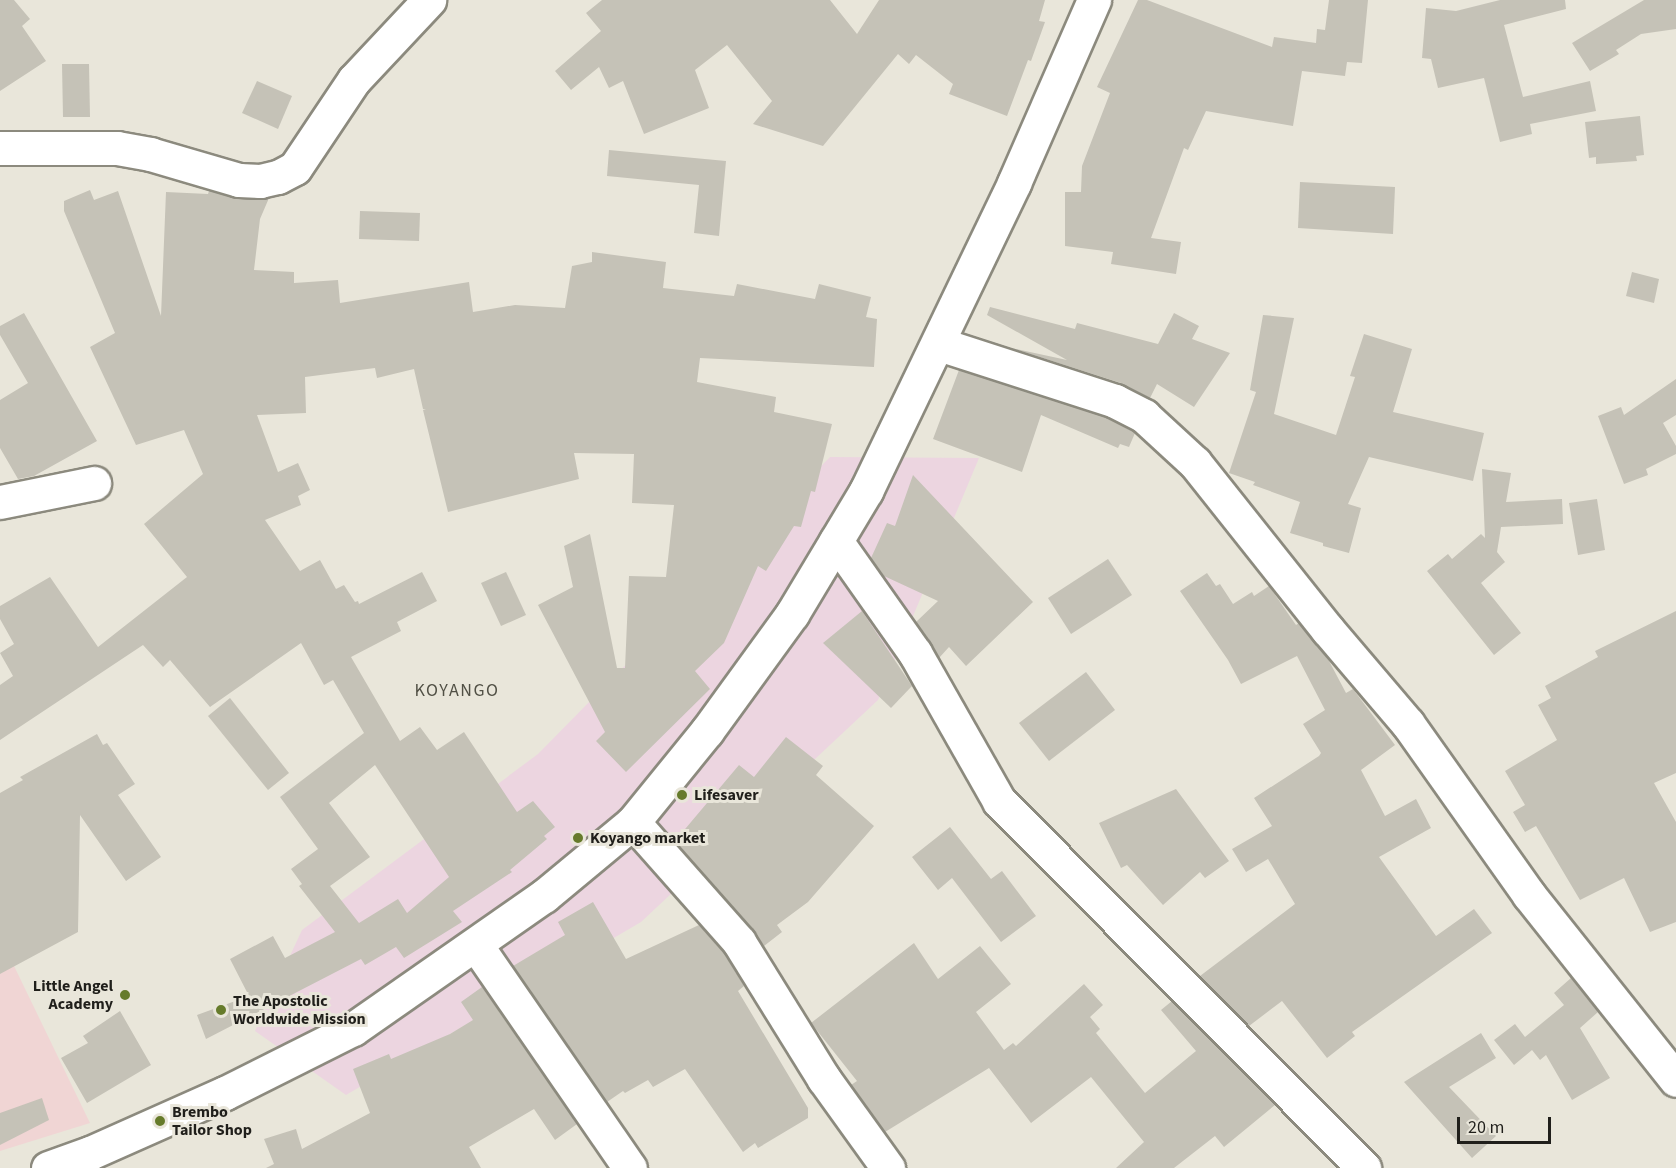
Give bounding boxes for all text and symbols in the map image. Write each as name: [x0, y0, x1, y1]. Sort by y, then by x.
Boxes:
district label: KOYANGO: [415, 680, 499, 702]
place label: Lifesaver: [694, 785, 759, 805]
marker: Lifesaver: [675, 788, 689, 802]
place label: Koyango market: [590, 828, 705, 848]
marker: Koyango market: [571, 831, 585, 845]
place label: Little Angel Academy: [33, 976, 113, 1014]
marker: Little Angel Academy: [118, 988, 132, 1002]
place label: The Apostolic Worldwide Mission: [233, 991, 366, 1029]
marker: The Apostolic Worldwide Mission: [214, 1003, 228, 1017]
place label: Brembo Tailor Shop: [172, 1102, 252, 1140]
scale bar: [1460, 1105, 1554, 1143]
marker: Brembo Tailor Shop: [153, 1114, 167, 1128]
text: 20 m: [1468, 1115, 1504, 1140]

